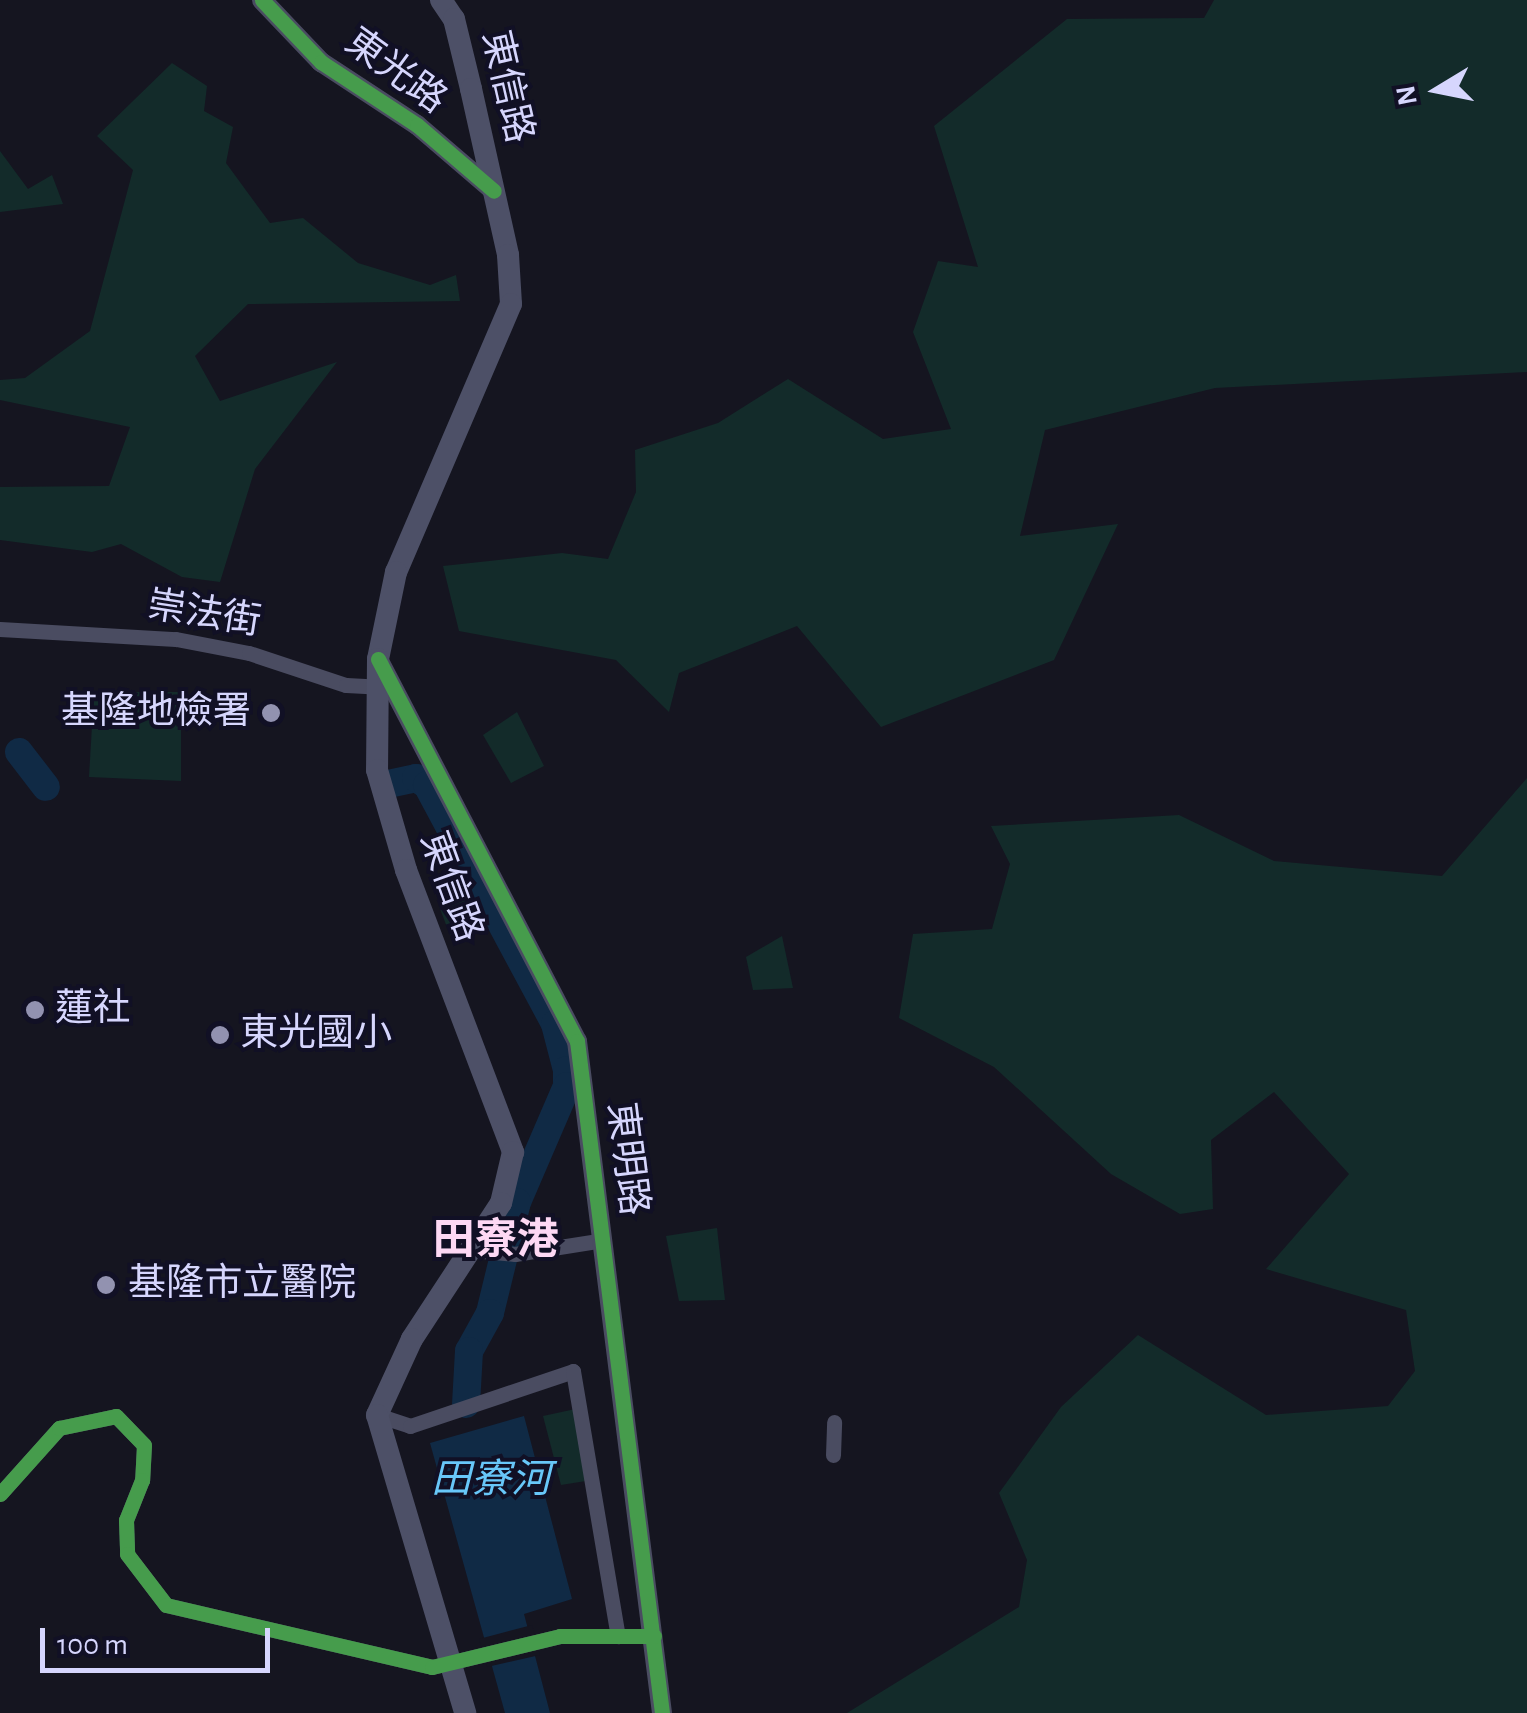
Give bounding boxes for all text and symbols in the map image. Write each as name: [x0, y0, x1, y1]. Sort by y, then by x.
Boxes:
street label: 東光路: [335, 20, 455, 124]
street label: 東信路: [471, 26, 541, 148]
north arrow: [1387, 40, 1487, 140]
text: N: [1392, 83, 1423, 107]
street label: 崇法街: [144, 584, 264, 646]
place label: 基隆地檢署: [61, 690, 251, 736]
marker: 基隆地檢署: [260, 702, 282, 724]
street label: 東信路: [409, 826, 491, 948]
place label: 蓮社: [55, 987, 131, 1033]
marker: 蓮社: [24, 999, 46, 1021]
place label: 東光國小: [240, 1012, 392, 1058]
marker: 東光國小: [209, 1024, 231, 1046]
street label: 東明路: [596, 1100, 656, 1218]
district label: 田寮港: [433, 1215, 559, 1265]
place label: 基隆市立醫院: [128, 1262, 356, 1308]
marker: 基隆市立醫院: [93, 1272, 119, 1298]
water label: 田寮河: [431, 1456, 551, 1504]
scale bar: [45, 1608, 275, 1670]
text: 100 m: [57, 1630, 128, 1660]

